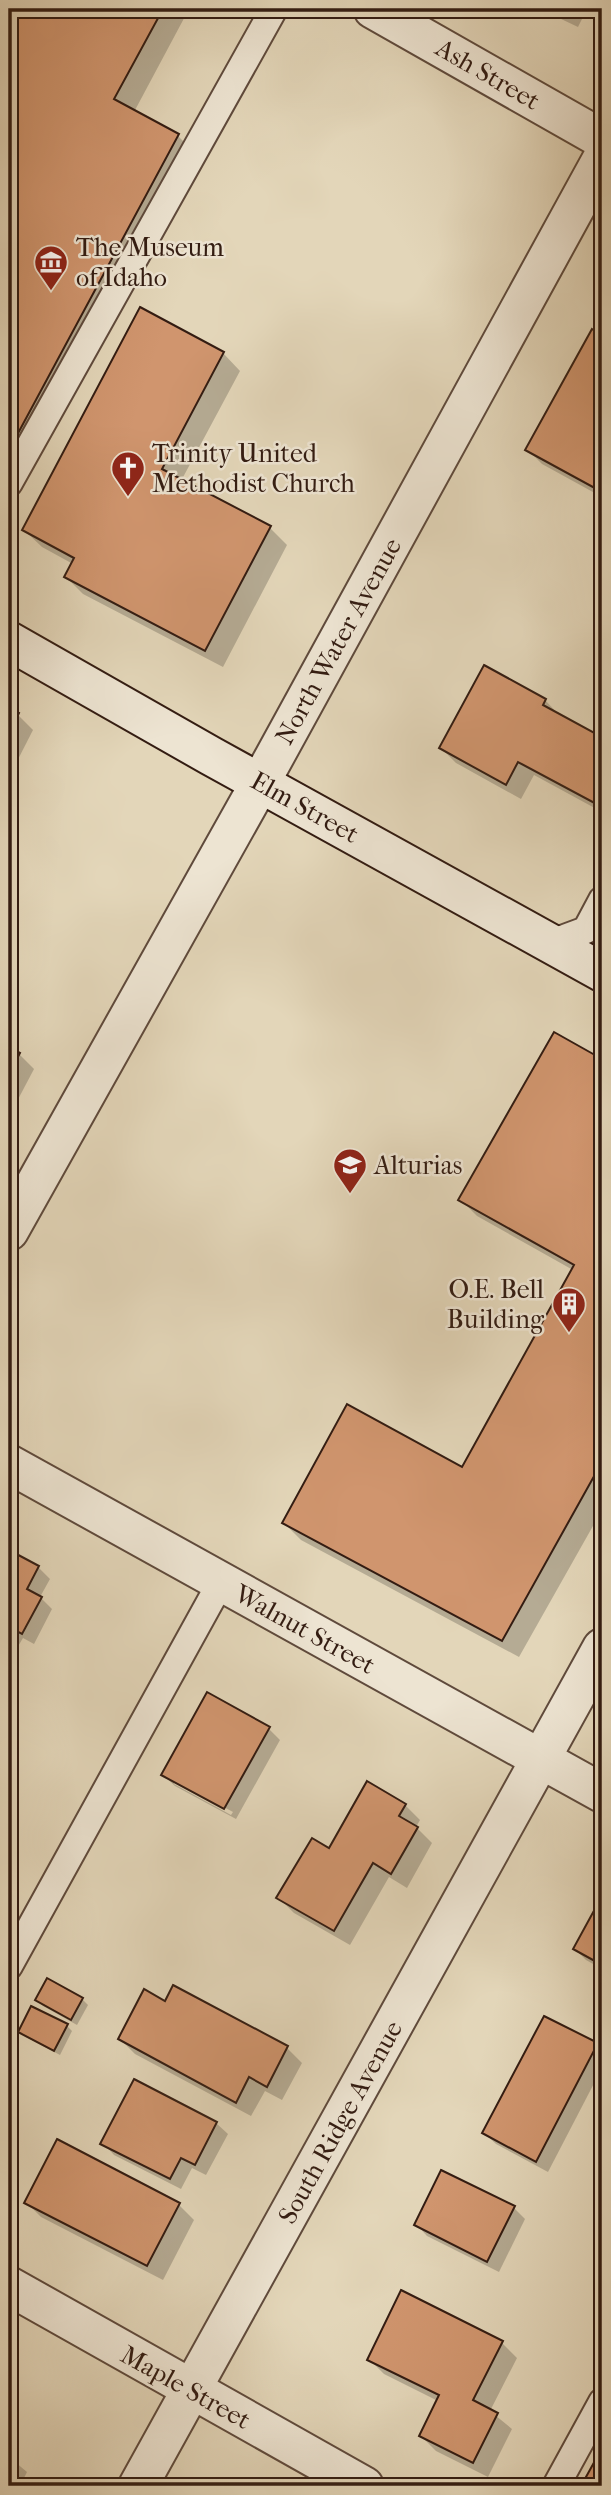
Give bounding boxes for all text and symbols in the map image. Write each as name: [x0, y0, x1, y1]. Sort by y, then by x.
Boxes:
street label: Ash Street: [429, 32, 546, 117]
place label: The Museum of Idaho: [76, 232, 224, 293]
museum icon: The Museum of Idaho: [32, 243, 70, 292]
place label: Trinity United Methodist Church: [152, 438, 355, 499]
church icon: Trinity United Methodist Church: [109, 449, 147, 498]
street label: North Water Avenue: [269, 532, 408, 750]
street label: Elm Street: [245, 765, 365, 850]
school or university icon: Alturias: [331, 1146, 369, 1195]
place label: Alturias: [373, 1150, 462, 1181]
place label: O.E. Bell Building: [447, 1274, 545, 1335]
building icon: O.E. Bell Building: [550, 1285, 588, 1334]
street label: Walnut Street: [228, 1578, 381, 1681]
street label: South Ridge Avenue: [272, 2015, 409, 2229]
street label: Maple Street: [115, 2339, 257, 2436]

